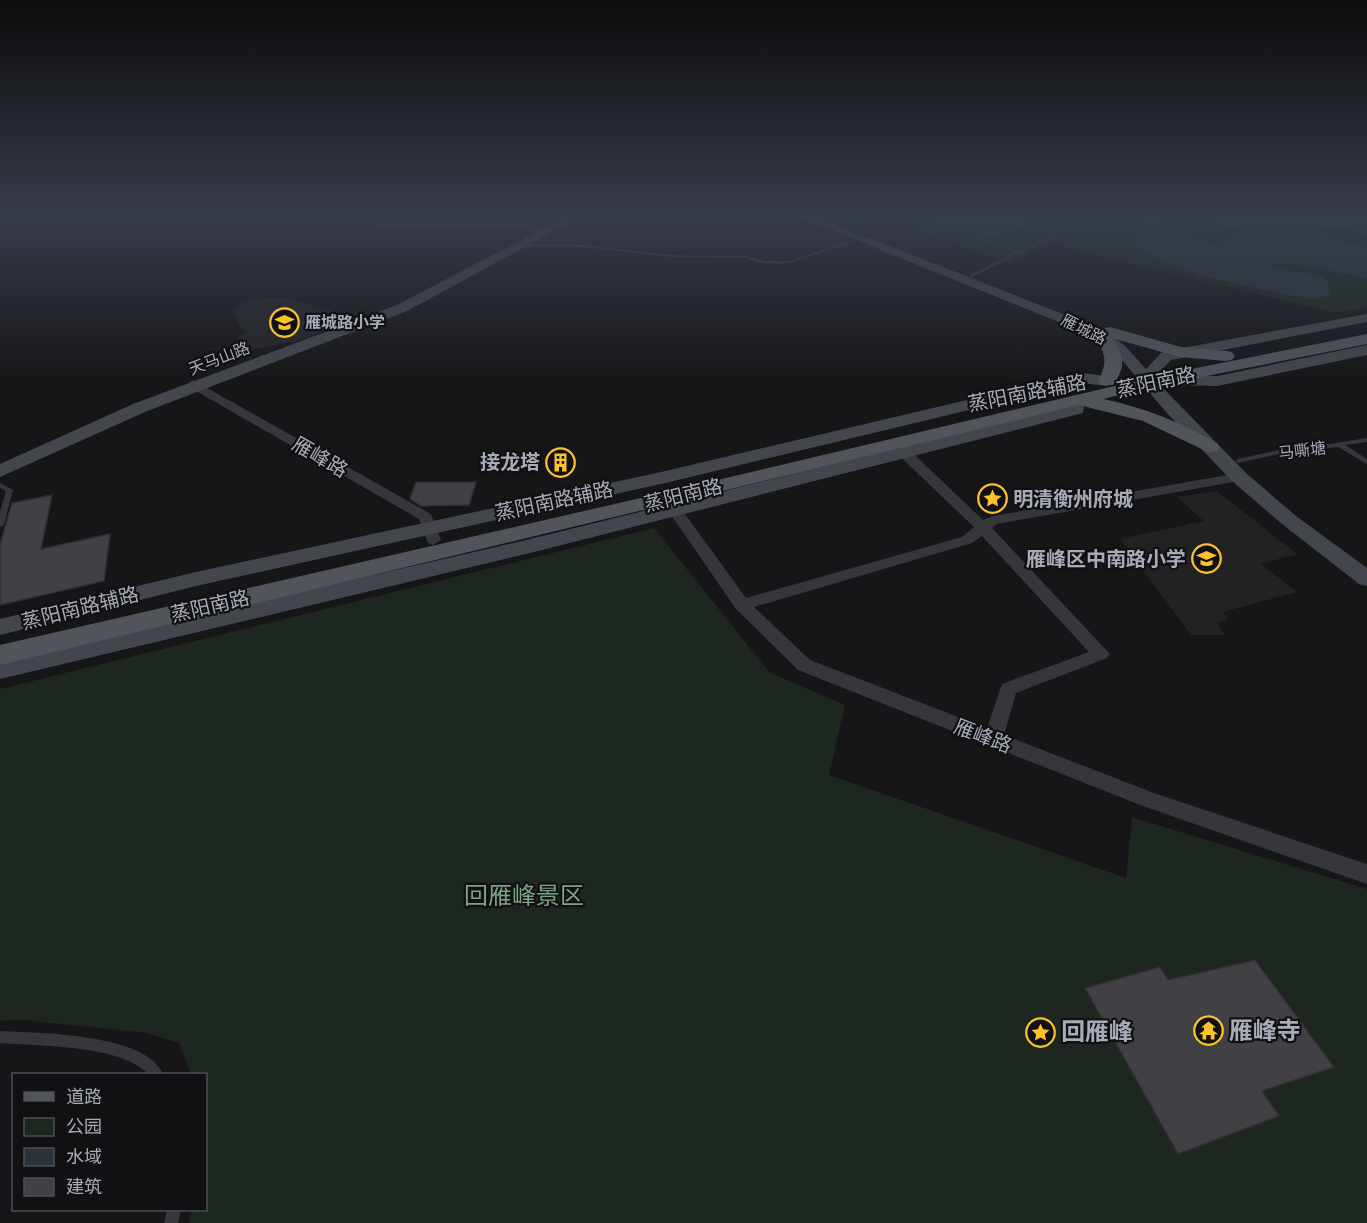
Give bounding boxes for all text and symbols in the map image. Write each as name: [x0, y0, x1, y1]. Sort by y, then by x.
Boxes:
school or university icon: 雁城路小学: [268, 306, 300, 338]
street label: 雁城路: [1058, 309, 1110, 349]
place label: 雁城路小学: [305, 312, 385, 333]
street label: 天马山路: [186, 337, 253, 380]
street label: 蒸阳南路: [1114, 361, 1198, 403]
street label: 蒸阳南路辅路: [966, 369, 1088, 417]
street label: 雁峰路: [288, 431, 352, 483]
street label: 马嘶塘: [1277, 437, 1327, 464]
building icon: 接龙塔: [545, 446, 577, 478]
place label: 接龙塔: [480, 449, 540, 475]
street label: 蒸阳南路: [641, 473, 725, 517]
street label: 蒸阳南路辅路: [493, 476, 615, 526]
place icon: 明清衡州府城: [976, 483, 1008, 515]
place label: 明清衡州府城: [1013, 486, 1133, 512]
school or university icon: 雁峰区中南路小学: [1191, 543, 1223, 575]
place label: 雁峰区中南路小学: [1026, 546, 1186, 572]
street label: 蒸阳南路辅路: [19, 581, 141, 635]
street label: 蒸阳南路: [168, 584, 252, 628]
street label: 雁峰路: [950, 713, 1016, 759]
park label: 回雁峰景区: [464, 880, 584, 911]
temple icon: 雁峰寺: [1192, 1015, 1224, 1047]
place label: 雁峰寺: [1229, 1015, 1301, 1046]
place icon: 回雁峰: [1024, 1016, 1056, 1048]
place label: 回雁峰: [1061, 1016, 1133, 1047]
legend: [12, 1073, 207, 1211]
text: 道路: [66, 1085, 102, 1109]
text: 公园: [66, 1115, 102, 1139]
text: 水域: [66, 1145, 102, 1169]
text: 建筑: [66, 1175, 102, 1199]

